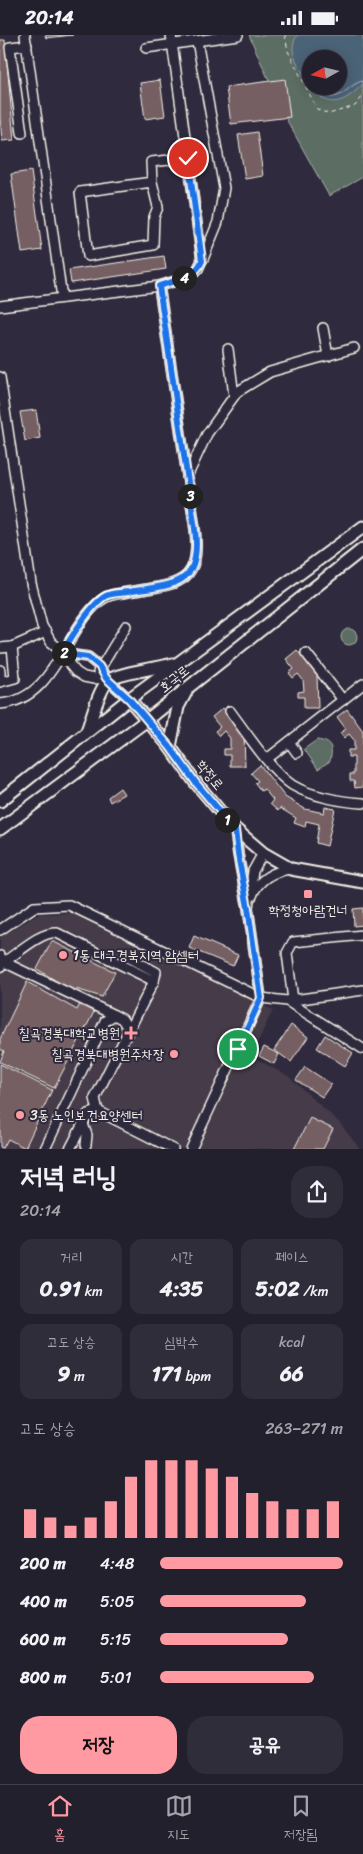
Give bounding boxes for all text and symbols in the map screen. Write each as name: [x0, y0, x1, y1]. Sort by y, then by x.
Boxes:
text: 20:14: [25, 1, 74, 34]
north arrow: [302, 50, 348, 95]
map controls: [302, 50, 347, 95]
pin: [167, 137, 209, 179]
icon: check: [174, 144, 202, 172]
pin: 4: [172, 265, 196, 291]
text: 4: [180, 266, 189, 291]
pin: 3: [178, 483, 202, 509]
text: 3: [187, 484, 194, 509]
pin: 2: [52, 641, 76, 665]
text: 2: [60, 641, 69, 666]
street label: 호국로: [153, 659, 195, 699]
street label: 학정로: [190, 754, 230, 796]
pin: 1: [214, 807, 240, 833]
text: 1: [224, 808, 231, 833]
marker: 학정청아람건너: [302, 888, 314, 900]
place label: 학정청아람건너: [269, 898, 347, 923]
place label: 1동 대구경북지역 암셈터: [73, 943, 199, 968]
marker: 1동 대구경북지역 암셈터: [57, 949, 69, 961]
place label: 칠곡경북대학교병원: [19, 1021, 120, 1046]
marker: 칠곡경북대학교병원: [124, 1026, 138, 1040]
pin: [217, 1028, 259, 1070]
icon: arrive: [224, 1035, 252, 1063]
place label: 칠곡경북대병원주차장: [51, 1042, 165, 1067]
marker: 칠곡경북대병원주차장: [168, 1048, 180, 1060]
place label: 3동 노인보건요양센터: [30, 1103, 143, 1128]
marker: 3동 노인보건요양센터: [14, 1109, 26, 1121]
text: 저녁 러닝: [20, 1152, 117, 1201]
button: share: [291, 1166, 343, 1218]
text: 20:14: [20, 1196, 61, 1225]
text: 거리: [60, 1245, 82, 1270]
text: 시간: [170, 1245, 193, 1270]
text: 페이스: [275, 1245, 309, 1270]
text: 0.91: [39, 1270, 81, 1308]
text: 4:35: [160, 1270, 203, 1308]
text: 5:02: [255, 1270, 300, 1308]
text: km: [81, 1279, 103, 1304]
text: /km: [300, 1279, 329, 1304]
text: 고도 상승: [47, 1330, 96, 1355]
text: 심박수: [165, 1330, 198, 1355]
text: kcal: [279, 1330, 305, 1355]
text: 9: [58, 1355, 70, 1393]
text: 171: [152, 1355, 182, 1393]
text: 66: [280, 1355, 304, 1393]
text: m: [70, 1364, 85, 1389]
text: bpm: [182, 1364, 211, 1389]
text: 고도 상승: [20, 1414, 76, 1443]
text: 263–271 m: [265, 1414, 343, 1443]
text: 200 m: [20, 1549, 66, 1578]
text: 4:48: [100, 1549, 134, 1578]
text: 400 m: [20, 1587, 67, 1616]
text: 5:05: [100, 1587, 135, 1616]
text: 600 m: [20, 1625, 66, 1654]
text: 5:15: [100, 1625, 131, 1654]
text: 800 m: [20, 1663, 66, 1692]
text: 5:01: [100, 1663, 132, 1692]
button: 저장: [20, 1716, 177, 1774]
button: 공유: [187, 1716, 343, 1774]
tab: 홈: [46, 1792, 74, 1847]
tab: 지도: [165, 1792, 193, 1847]
tab: 저장됨: [284, 1792, 317, 1847]

